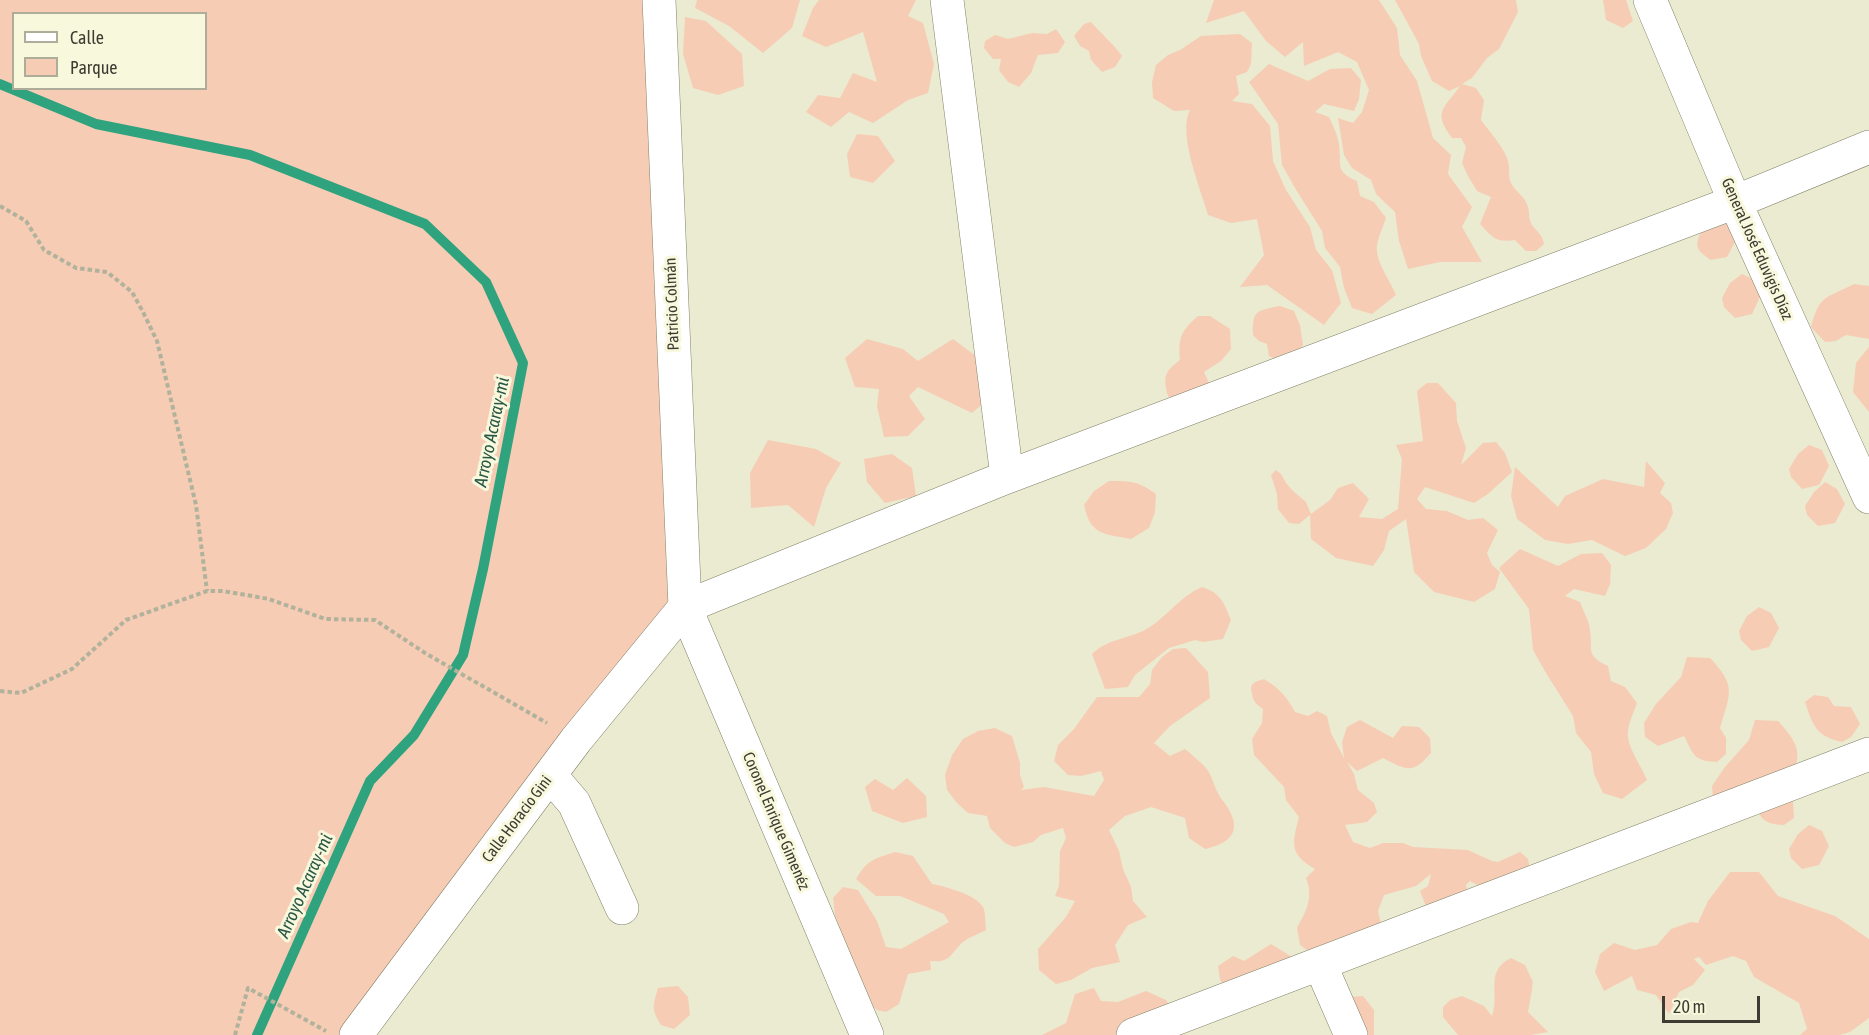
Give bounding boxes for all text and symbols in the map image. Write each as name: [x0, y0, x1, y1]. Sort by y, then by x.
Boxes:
legend: [12, 12, 207, 90]
text: Calle: [70, 27, 104, 48]
text: Parque: [70, 57, 118, 78]
street label: General José Eduvigis Díaz: [1717, 175, 1797, 323]
street label: Patricio Colmán: [661, 257, 683, 351]
water label: Arroyo Acaray-mi: [470, 375, 514, 489]
street label: Coronel Enrique Gimenéz: [738, 749, 814, 893]
street label: Calle Horacio Gini: [478, 772, 556, 866]
water label: Arroyo Acaray-mi: [272, 831, 338, 941]
scale bar: [1665, 984, 1762, 1022]
text: 20 m: [1673, 996, 1705, 1017]

